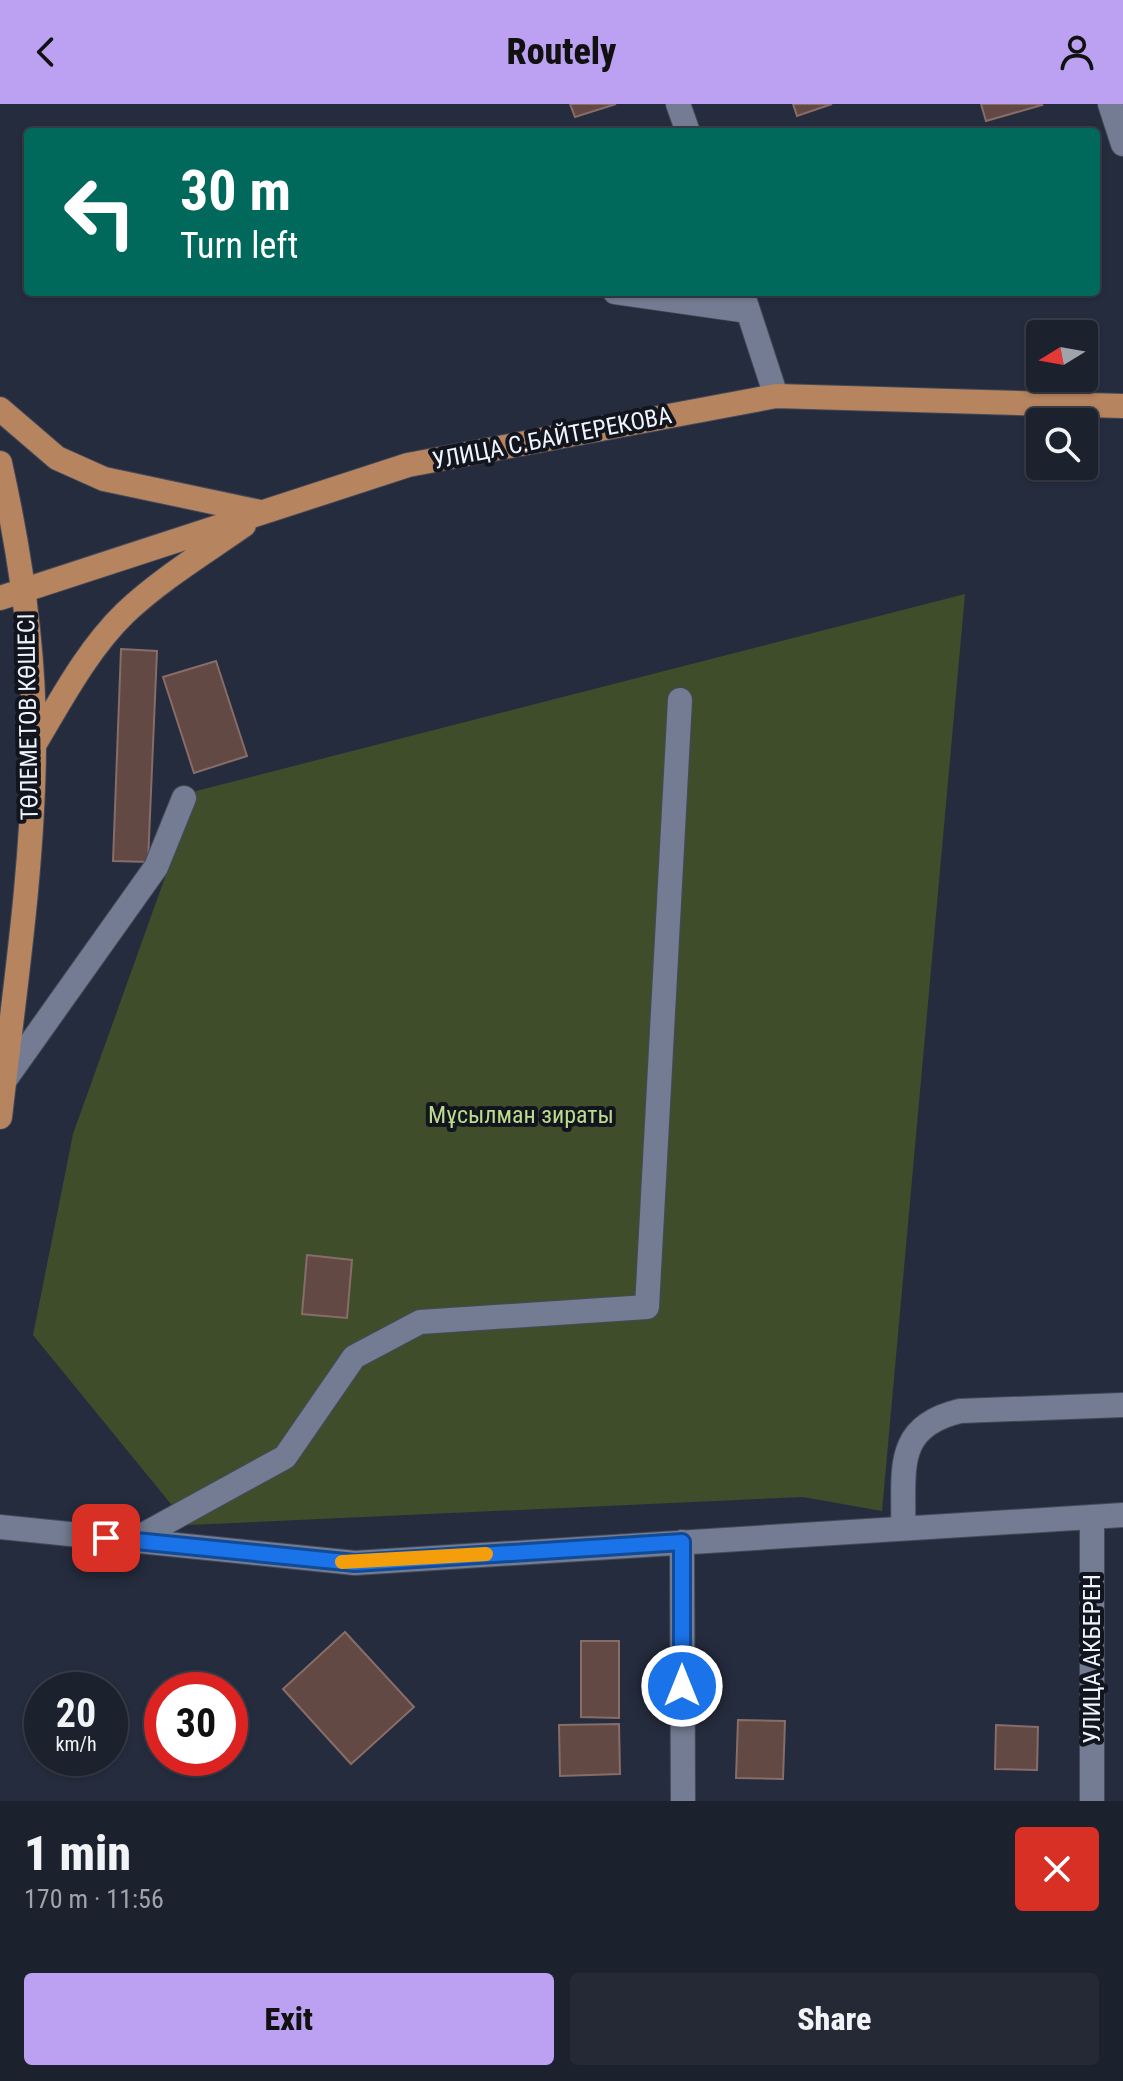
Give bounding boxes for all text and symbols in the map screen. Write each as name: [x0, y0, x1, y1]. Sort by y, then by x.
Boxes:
icon: back: [24, 30, 68, 74]
icon: person: [1055, 30, 1099, 74]
text: Routely: [507, 31, 616, 73]
text: 30 m: [180, 158, 291, 224]
icon: left: [48, 160, 152, 264]
text: Turn left: [180, 225, 298, 267]
north arrow: [1026, 320, 1098, 392]
map controls: [1026, 320, 1098, 480]
street label: УЛИЦА С.БАЙТЕРЕКОВА: [430, 401, 674, 475]
button: search: [1026, 408, 1098, 480]
street label: ТӨЛЕМЕТОВ КӨШЕСІ: [12, 613, 44, 821]
park label: Мұсылман зираты: [428, 1101, 614, 1129]
pin: [72, 1504, 140, 1572]
icon: arrive: [84, 1516, 128, 1560]
street label: УЛИЦА АКБЕРЕН: [1078, 1574, 1106, 1744]
position arrow: [640, 1644, 724, 1728]
speed limit sign: 30: [144, 1672, 248, 1776]
text: 20: [56, 1690, 96, 1737]
text: km/h: [55, 1732, 97, 1756]
text: 1 min: [24, 1825, 131, 1882]
button: close: [1015, 1827, 1099, 1911]
text: 170 m · 11:56: [24, 1884, 164, 1914]
button: Exit: [24, 1973, 554, 2065]
button: Share: [570, 1973, 1099, 2065]

